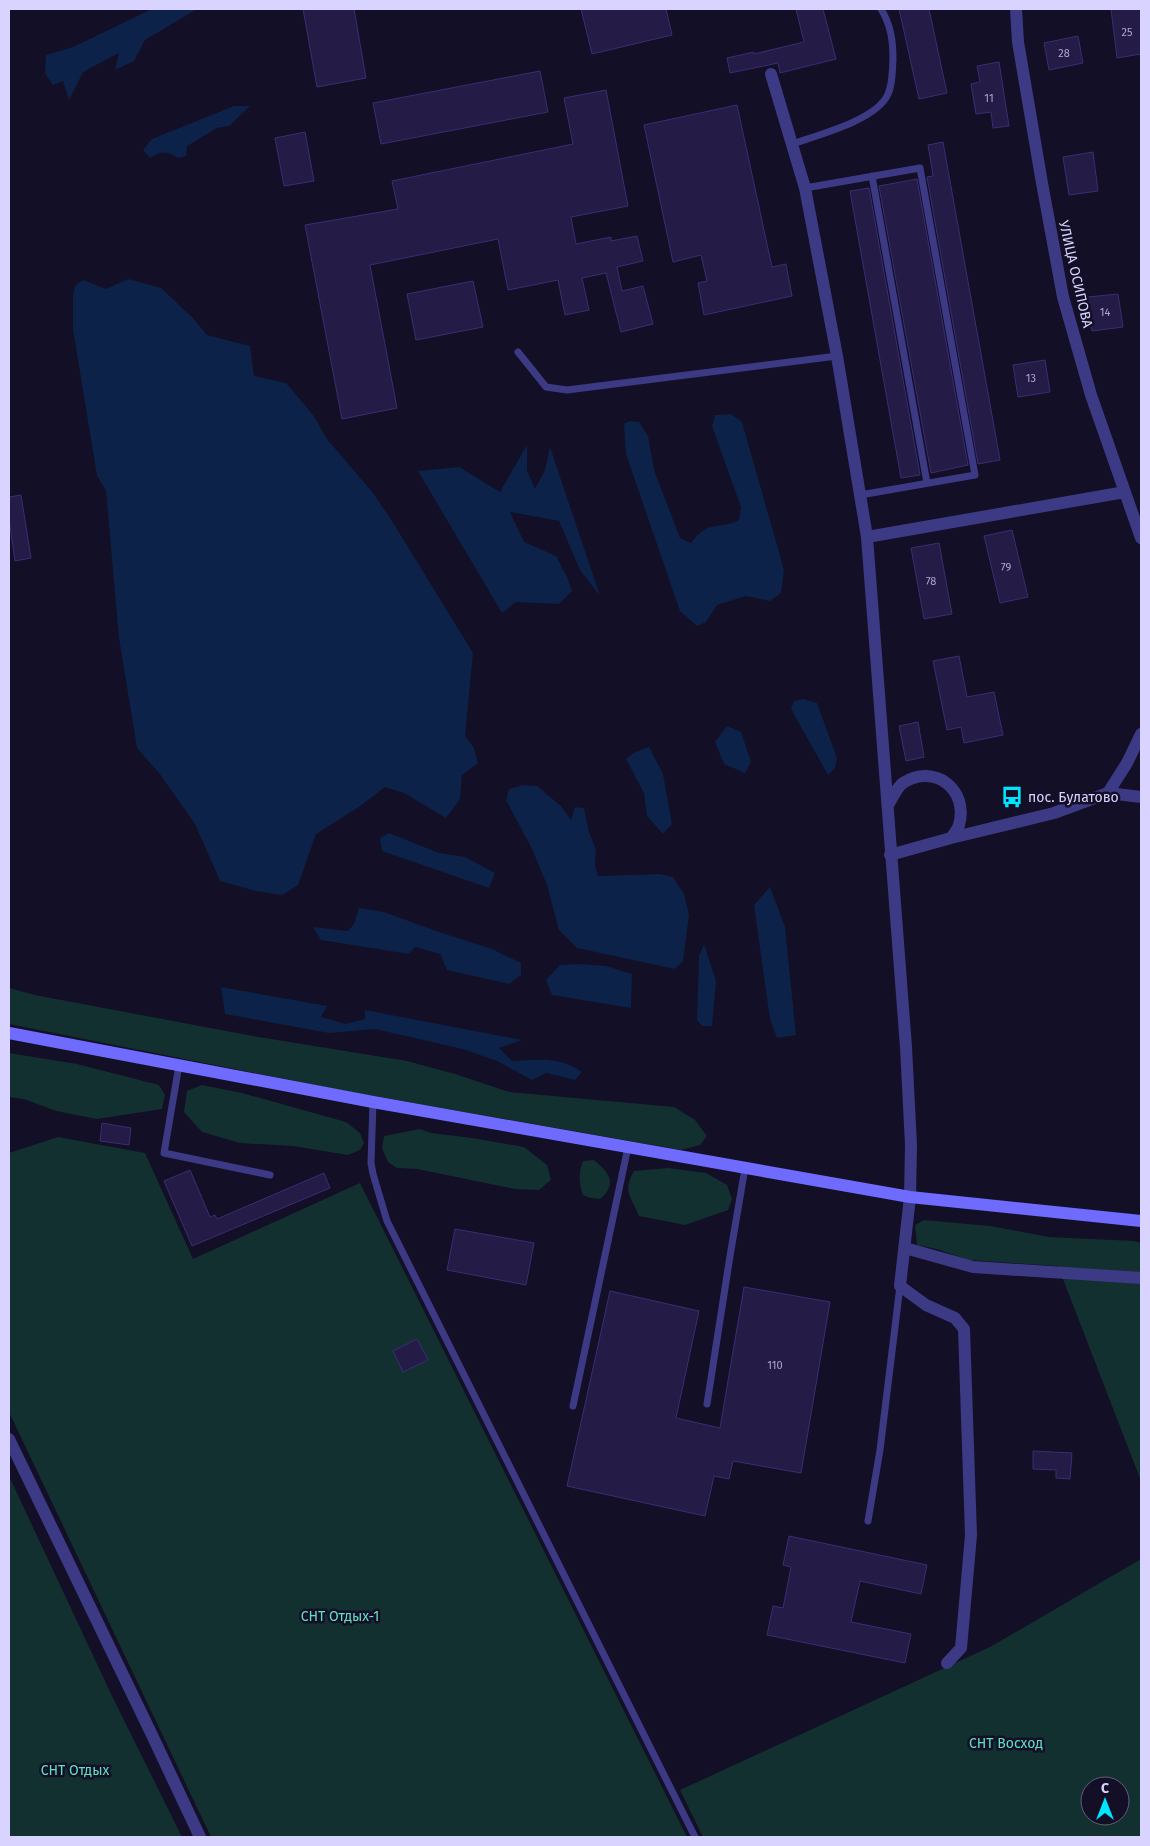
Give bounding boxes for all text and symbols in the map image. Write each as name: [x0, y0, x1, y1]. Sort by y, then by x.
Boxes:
house number: 25: [1122, 26, 1133, 39]
house number: 28: [1058, 47, 1070, 60]
house number: 11: [984, 92, 994, 105]
street label: УЛИЦА ОСИПОВА: [1055, 219, 1096, 330]
house number: 14: [1100, 306, 1110, 319]
house number: 13: [1026, 372, 1036, 385]
house number: 79: [1001, 561, 1011, 574]
house number: 78: [926, 575, 936, 588]
bus stop icon: пос. Булатово: [999, 784, 1025, 810]
place label: пос. Булатово: [1028, 789, 1119, 806]
house number: 110: [767, 1359, 783, 1372]
park label: СНТ Отдых-1: [301, 1608, 379, 1625]
park label: СНТ Восход: [969, 1735, 1043, 1752]
park label: СНТ Отдых: [41, 1762, 109, 1779]
north arrow: [1080, 1776, 1130, 1826]
text: С: [1101, 1780, 1109, 1797]

